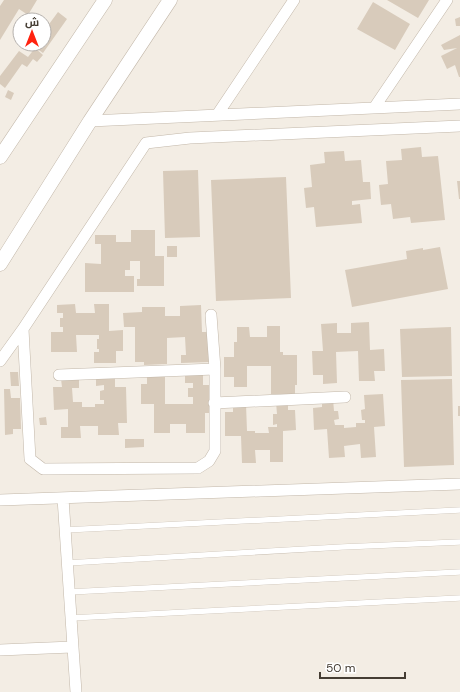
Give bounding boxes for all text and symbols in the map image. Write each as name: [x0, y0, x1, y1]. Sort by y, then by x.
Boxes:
north arrow: [12, 12, 52, 52]
text: ش: [25, 15, 39, 29]
scale bar: [320, 654, 405, 680]
text: 50 m: [326, 660, 355, 676]

